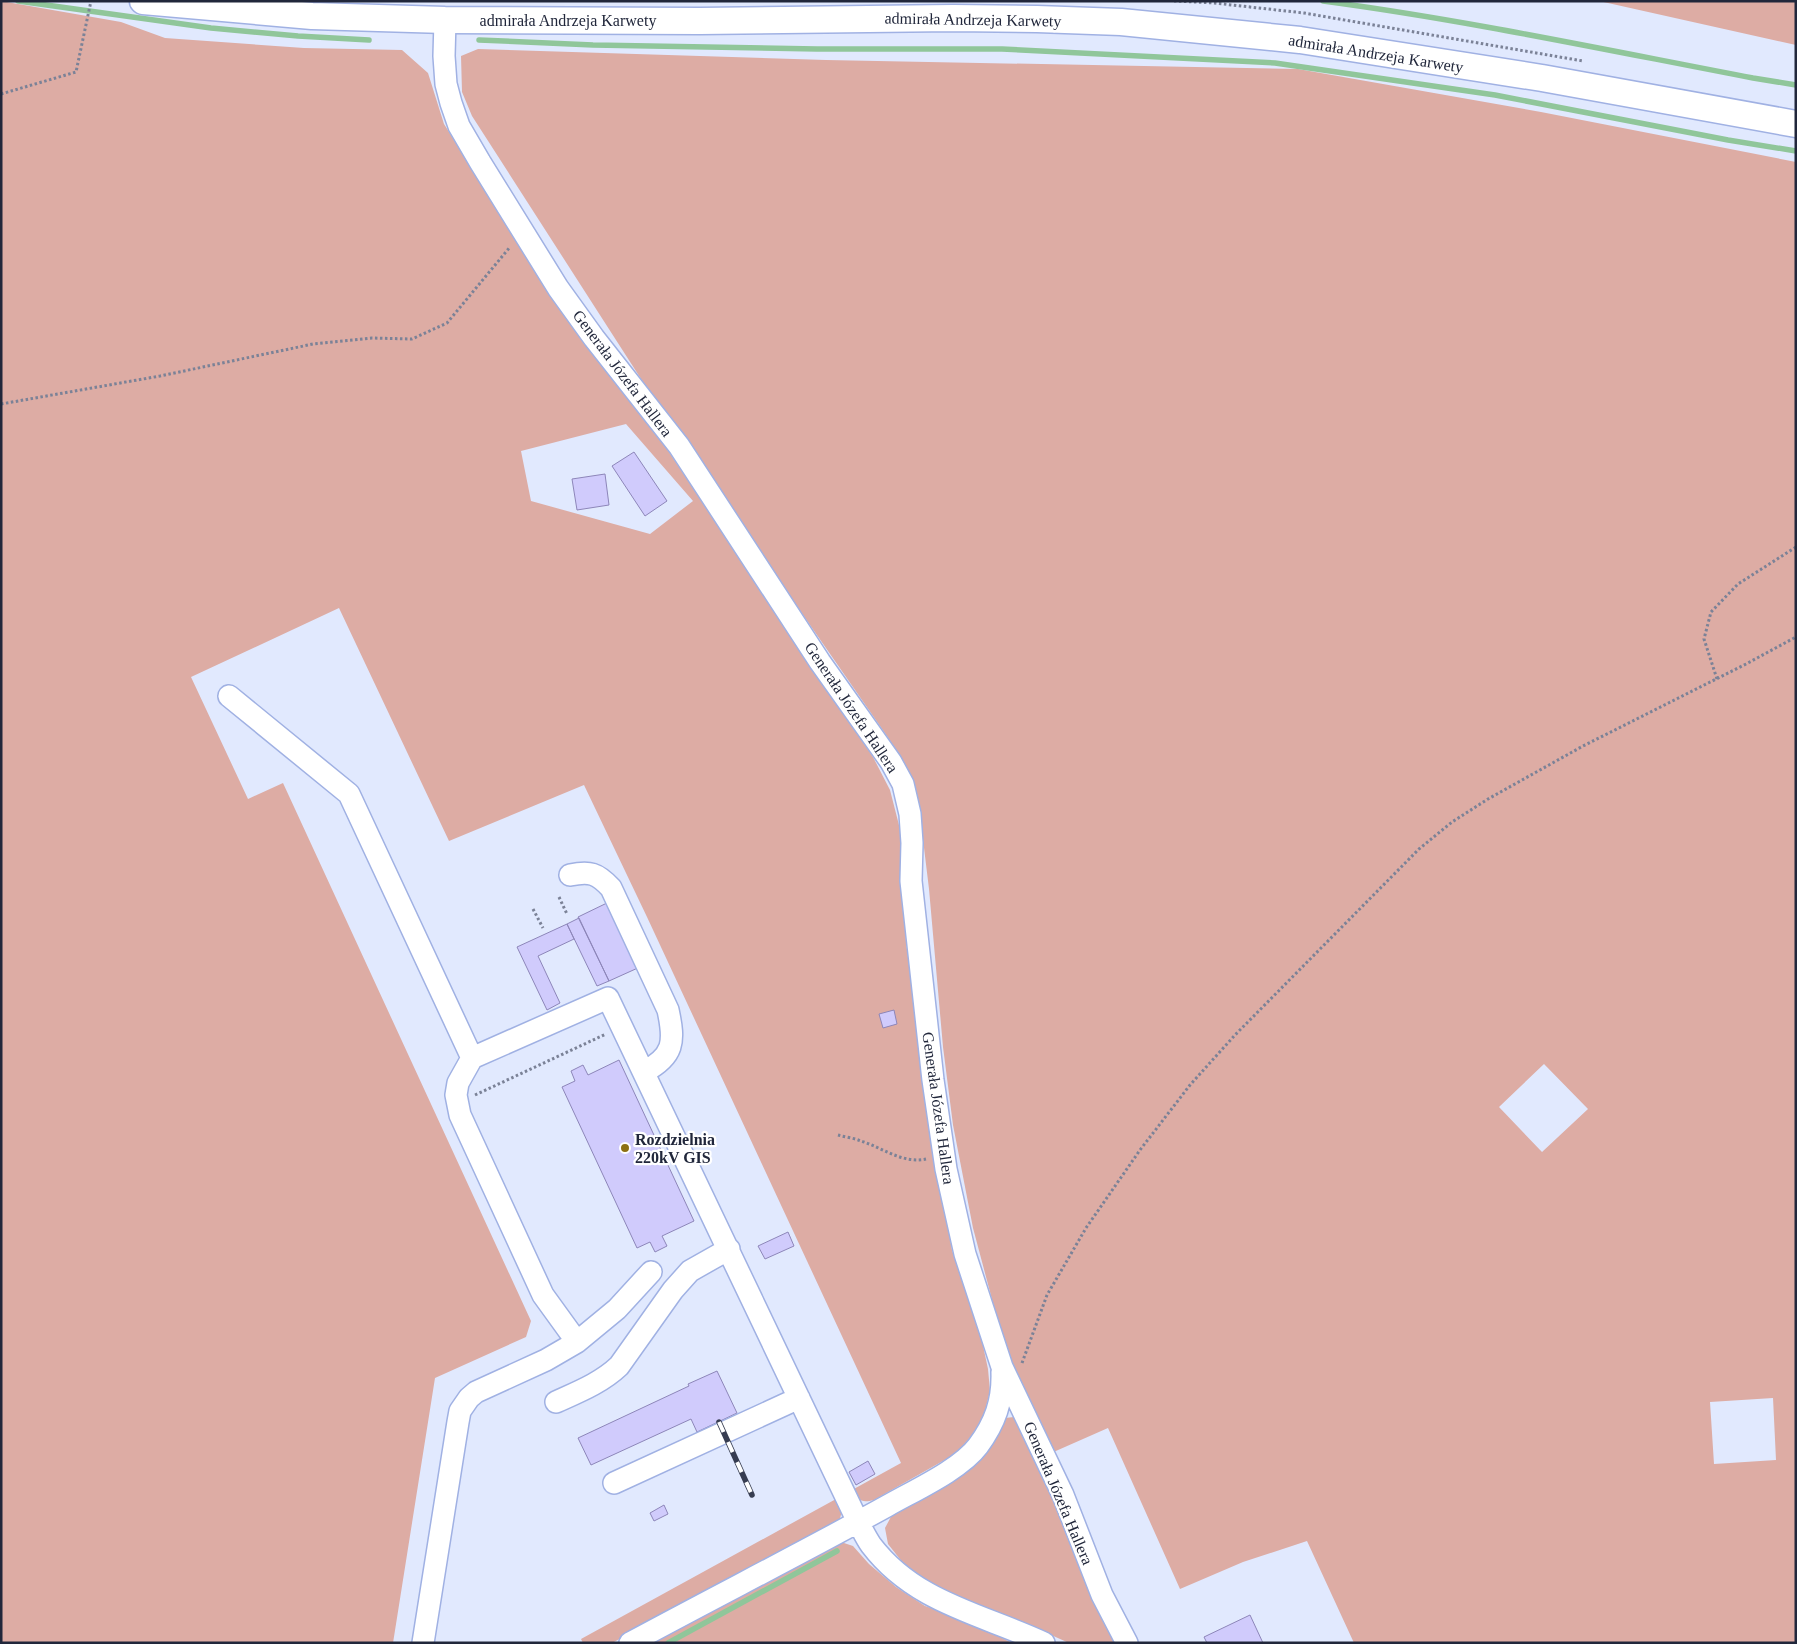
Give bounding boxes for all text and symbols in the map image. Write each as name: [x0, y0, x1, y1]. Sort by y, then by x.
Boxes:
street label: admirała Andrzeja Karwety: [884, 9, 1062, 31]
street label: admirała Andrzeja Karwety: [480, 12, 656, 30]
street label: admirała Andrzeja Karwety: [1287, 31, 1465, 77]
street label: Generała Józefa Hallera: [570, 307, 676, 440]
street label: Generała Józefa Hallera: [802, 639, 902, 776]
street label: Generała Józefa Hallera: [919, 1031, 958, 1185]
place label: Rozdzielnia 220kV GIS: [635, 1131, 715, 1166]
marker: Rozdzielnia 220kV GIS: [619, 1142, 631, 1154]
street label: Generała Józefa Hallera: [1021, 1419, 1096, 1567]

